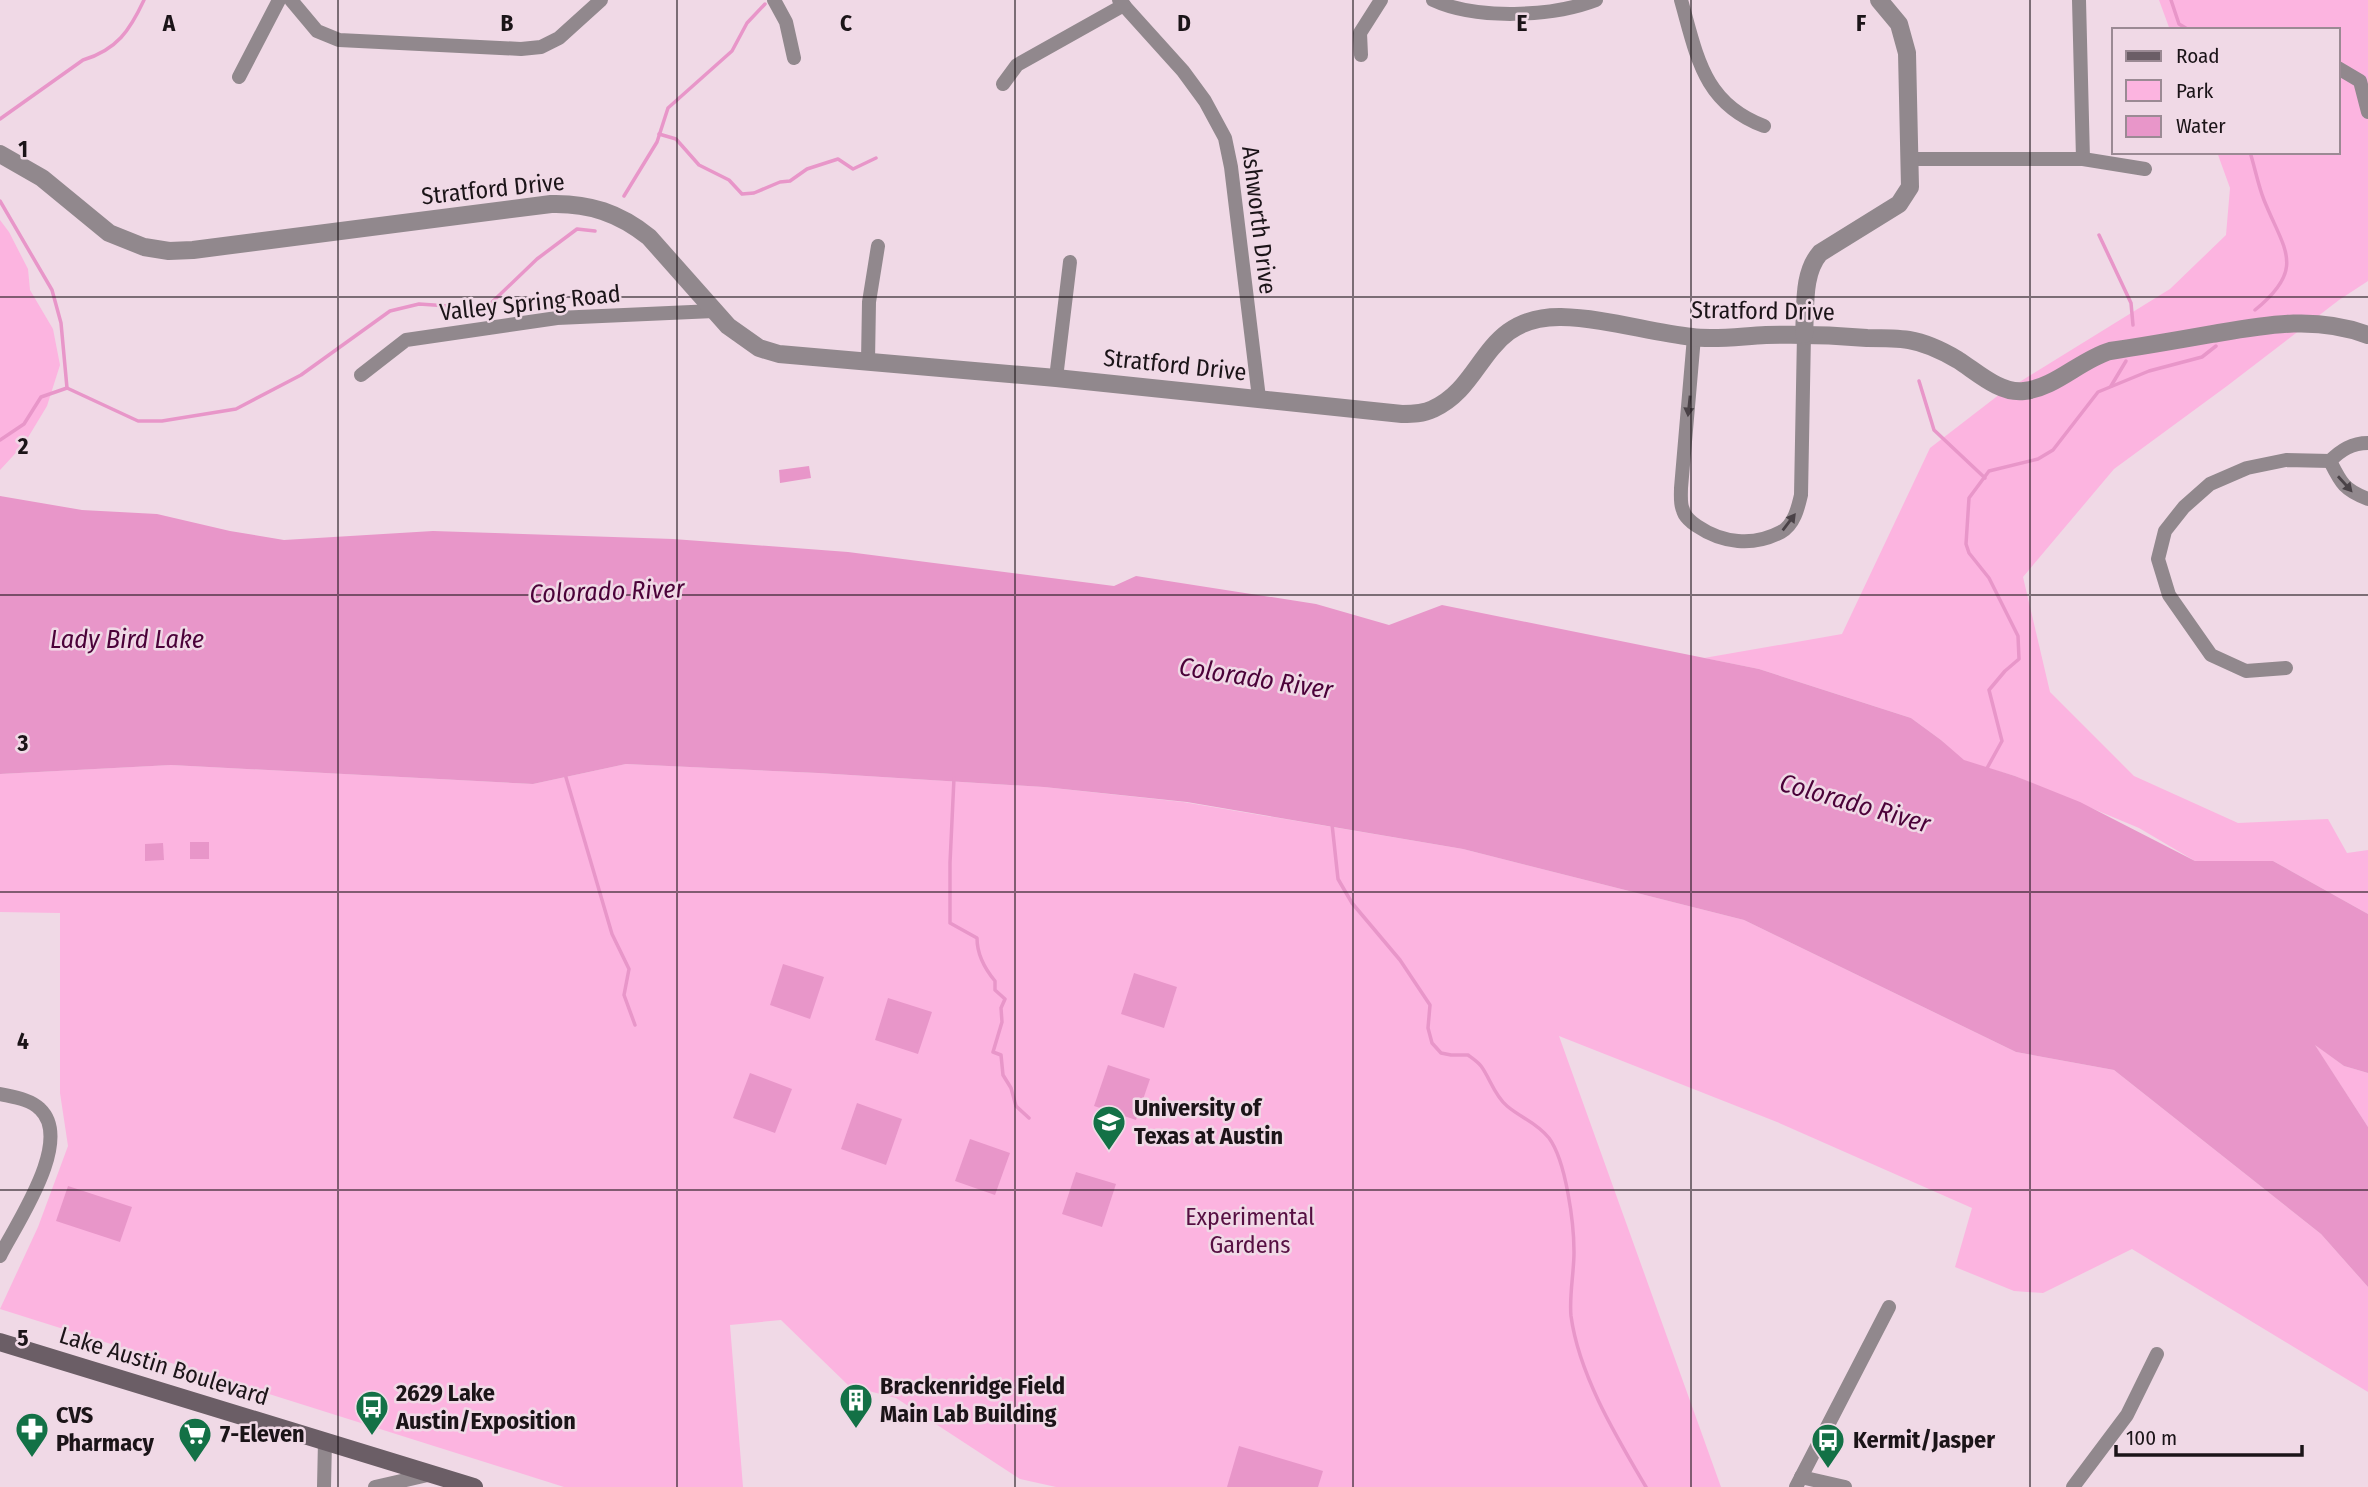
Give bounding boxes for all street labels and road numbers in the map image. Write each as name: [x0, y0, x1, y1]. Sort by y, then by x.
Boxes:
street label: Ashworth Drive: [1236, 144, 1282, 296]
street label: Stratford Drive: [420, 168, 566, 210]
street label: Valley Spring Road: [438, 280, 622, 326]
street label: Stratford Drive: [1691, 296, 1835, 326]
street label: Stratford Drive: [1102, 344, 1248, 386]
street label: Lake Austin Boulevard: [56, 1321, 272, 1411]

